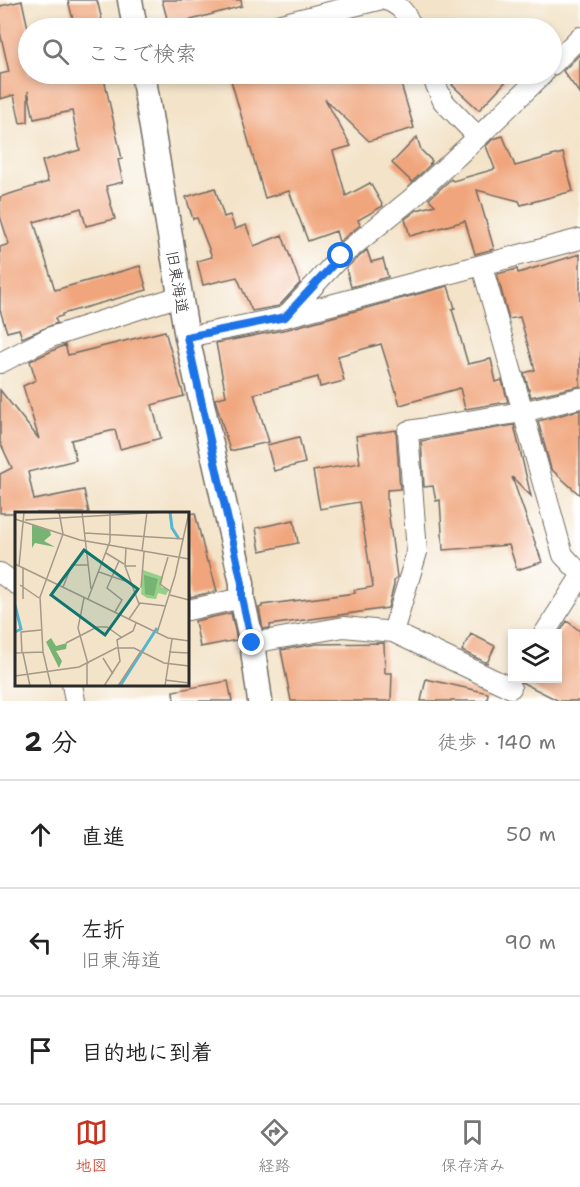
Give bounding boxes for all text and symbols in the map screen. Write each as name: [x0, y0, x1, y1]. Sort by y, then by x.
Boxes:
search box: [18, 18, 562, 84]
icon: search: [39, 35, 72, 68]
text: ここで検索: [87, 39, 197, 68]
route start: [327, 242, 353, 268]
street label: 旧東海道: [162, 249, 193, 315]
inset map: [15, 512, 189, 686]
route end: [238, 629, 264, 655]
map controls: [508, 629, 562, 683]
button: layers: [508, 629, 562, 683]
text: 2 分: [24, 724, 77, 759]
text: 徒歩 · 140 m: [437, 729, 556, 755]
icon: ahead: [24, 818, 57, 851]
text: 50 m: [506, 821, 556, 847]
text: 直進: [81, 822, 125, 851]
text: 左折: [81, 915, 125, 944]
icon: left: [24, 926, 57, 959]
text: 90 m: [504, 929, 556, 955]
text: 旧東海道: [81, 947, 161, 973]
icon: arrive: [24, 1034, 57, 1067]
text: 目的地に到着: [81, 1038, 213, 1067]
tab: 地図: [75, 1116, 108, 1176]
tab: 経路: [258, 1116, 291, 1176]
tab: 保存済み: [441, 1116, 505, 1176]

